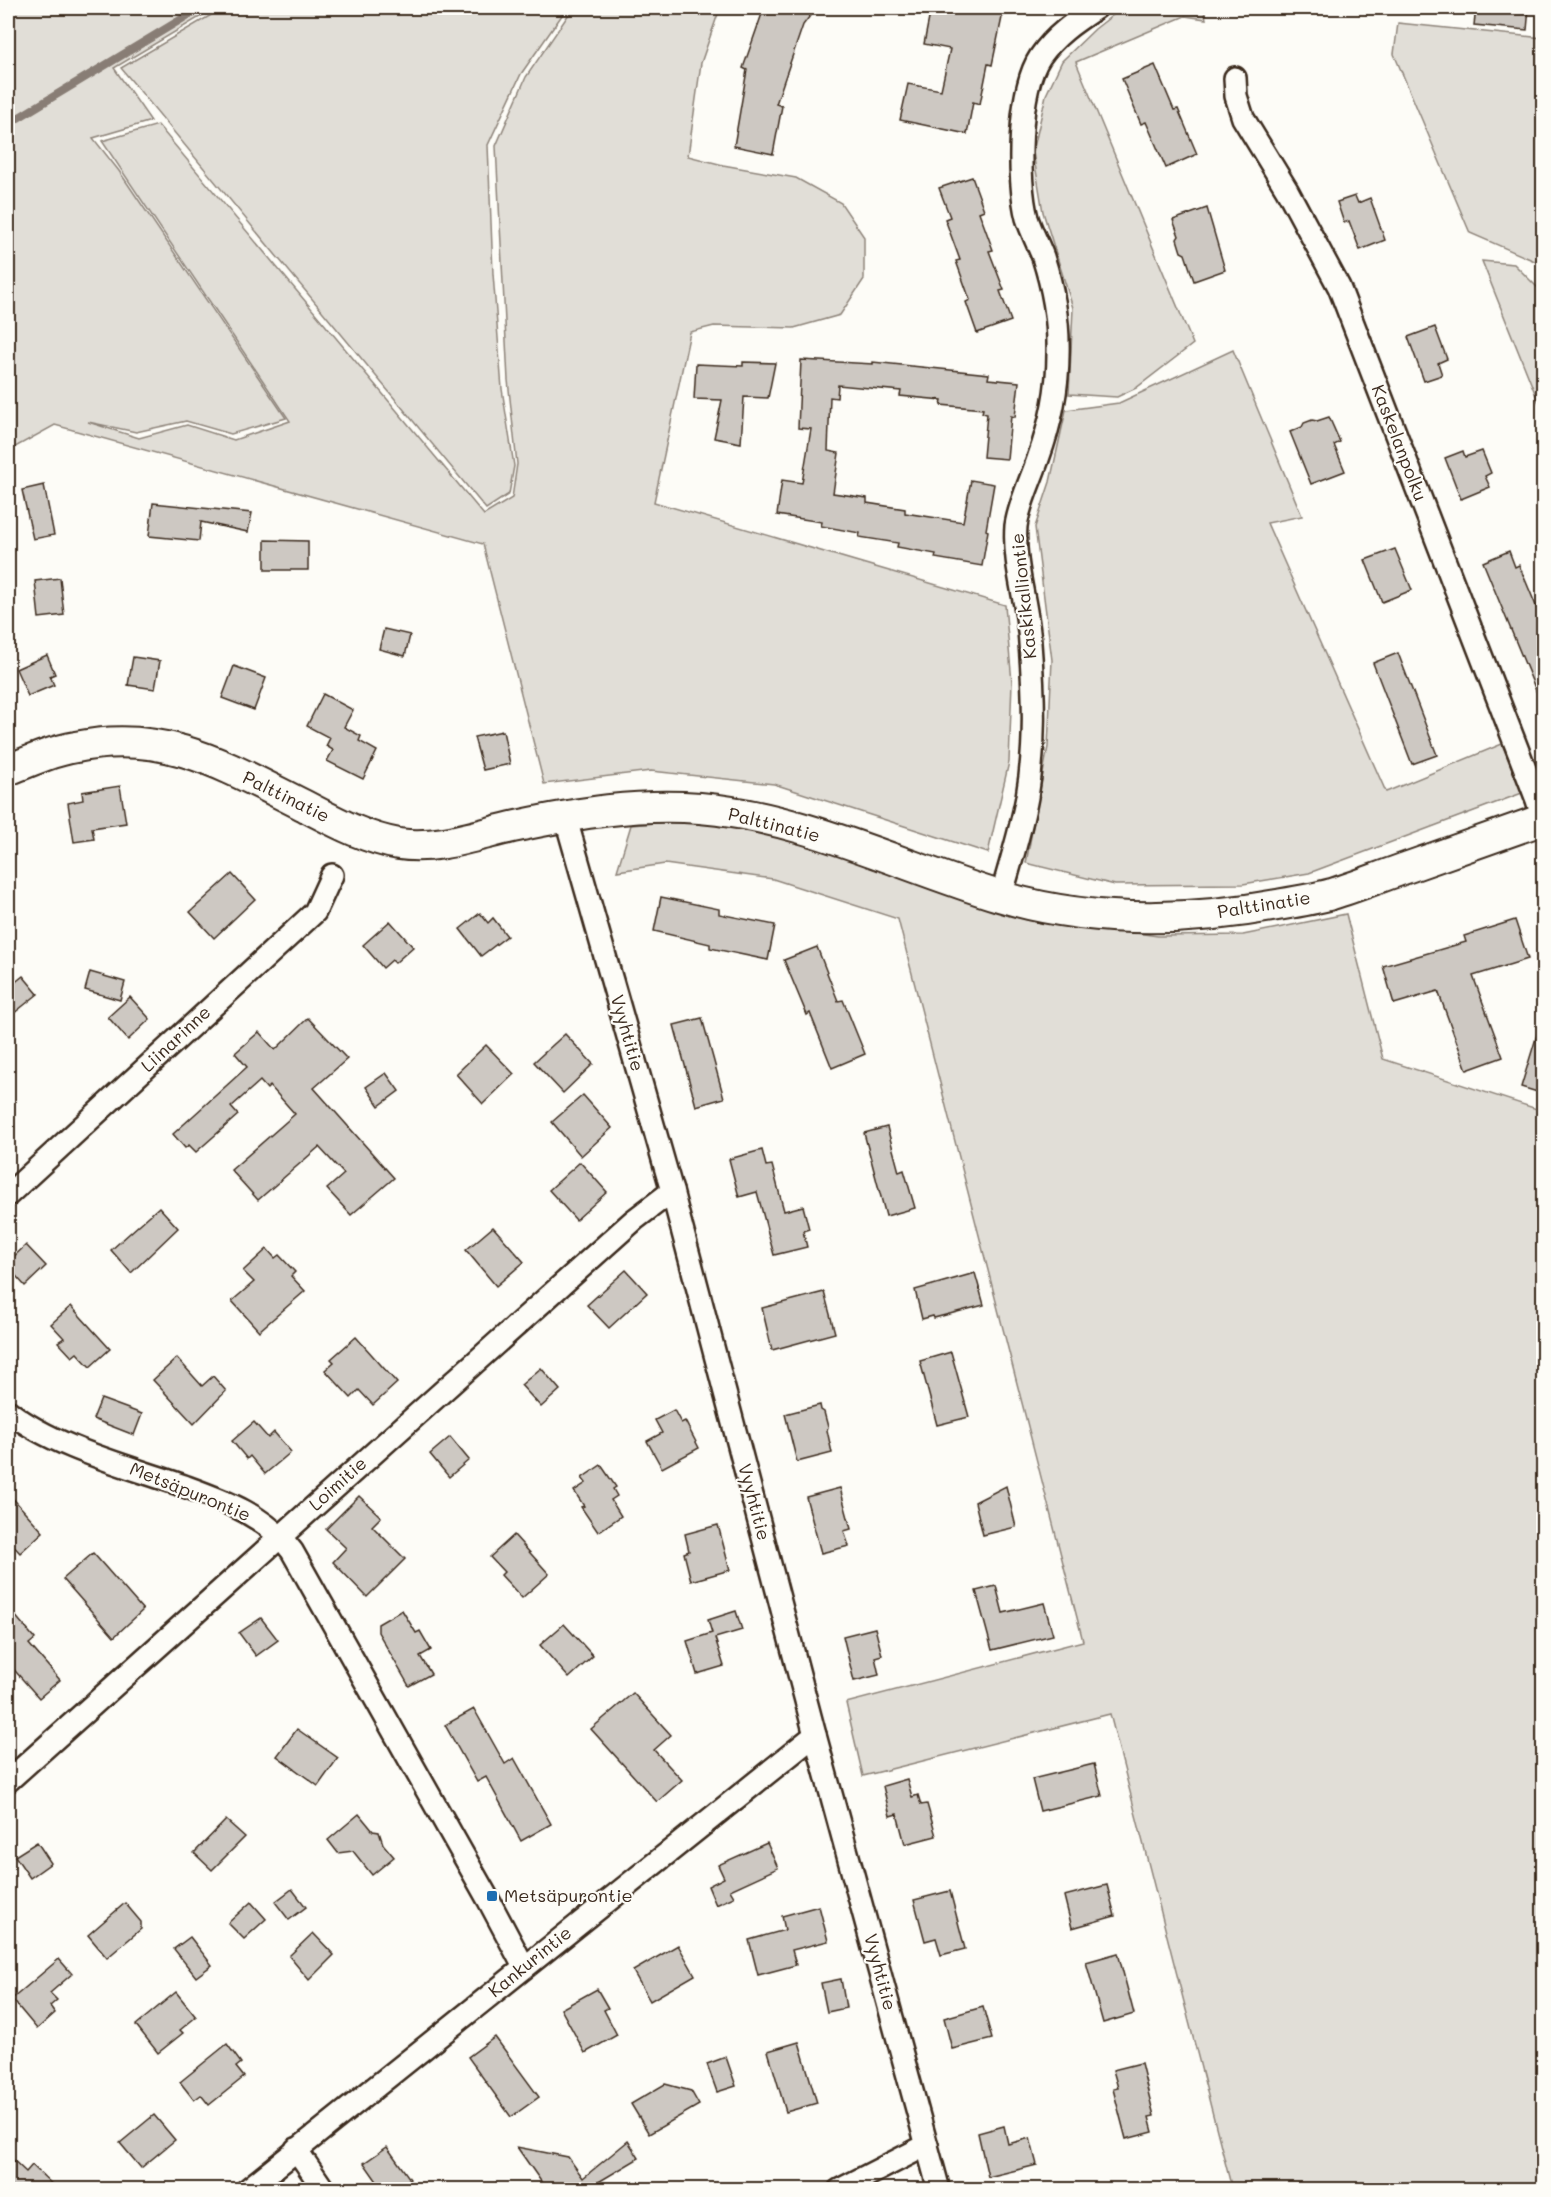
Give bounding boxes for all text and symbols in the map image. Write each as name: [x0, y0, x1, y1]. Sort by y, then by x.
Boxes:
street label: Kaskelanpolku: [1367, 381, 1433, 504]
street label: Kaskikalliontie: [1004, 532, 1042, 660]
street label: Palttinatie: [239, 765, 334, 827]
street label: Palttinatie: [726, 801, 823, 847]
street label: Palttinatie: [1216, 885, 1312, 923]
street label: Vyyhtitie: [606, 992, 650, 1074]
street label: Liinarinne: [135, 1000, 215, 1077]
street label: Loimitie: [303, 1451, 371, 1516]
street label: Metsäpurontie: [126, 1456, 254, 1526]
street label: Vyyhtitie: [733, 1461, 777, 1543]
place label: Metsäpurontie: [504, 1883, 633, 1907]
marker: Metsäpurontie: [485, 1889, 499, 1903]
street label: Kankurintie: [483, 1920, 576, 2002]
street label: Vyyhtitie: [859, 1931, 903, 2013]

